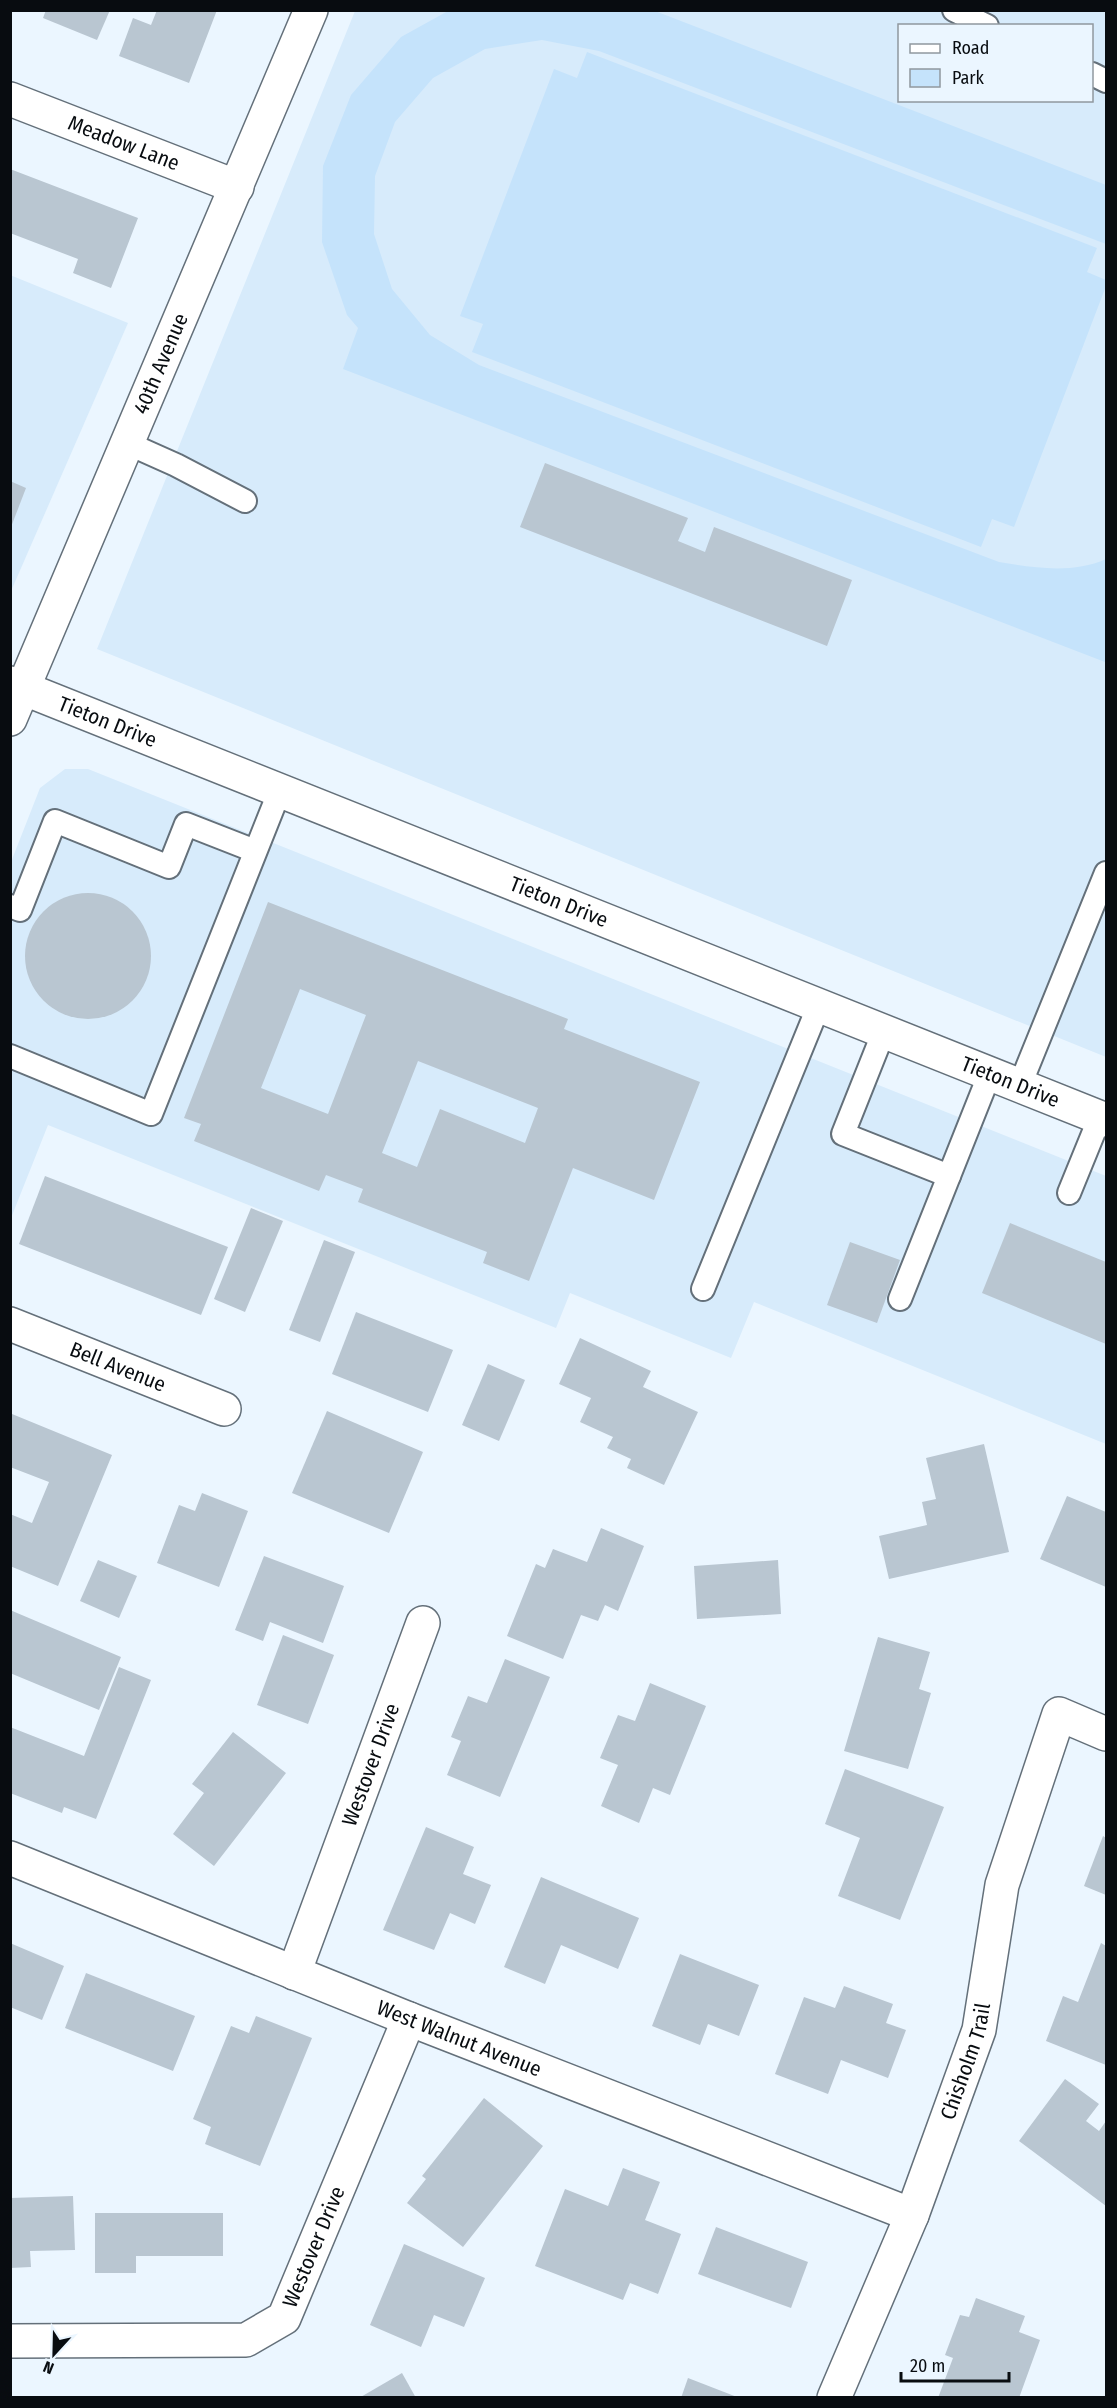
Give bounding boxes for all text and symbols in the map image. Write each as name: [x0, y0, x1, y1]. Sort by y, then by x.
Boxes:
legend: [898, 24, 1093, 102]
text: Road: [952, 37, 989, 59]
text: Park: [952, 67, 985, 89]
street label: Meadow Lane: [64, 110, 183, 176]
street label: 40th Avenue: [128, 309, 194, 418]
street label: Tieton Drive: [55, 691, 160, 753]
street label: Tieton Drive: [506, 871, 612, 933]
street label: Tieton Drive: [958, 1051, 1063, 1113]
street label: Bell Avenue: [66, 1336, 170, 1398]
street label: Westover Drive: [336, 1700, 405, 1830]
street label: West Walnut Avenue: [373, 1994, 545, 2082]
street label: Chisholm Trail: [935, 2001, 996, 2123]
street label: Westover Drive: [277, 2182, 351, 2311]
north arrow: [24, 2324, 84, 2384]
scale bar: [901, 2345, 1009, 2383]
text: 20 m: [910, 2355, 945, 2377]
text: N: [41, 2357, 57, 2378]

